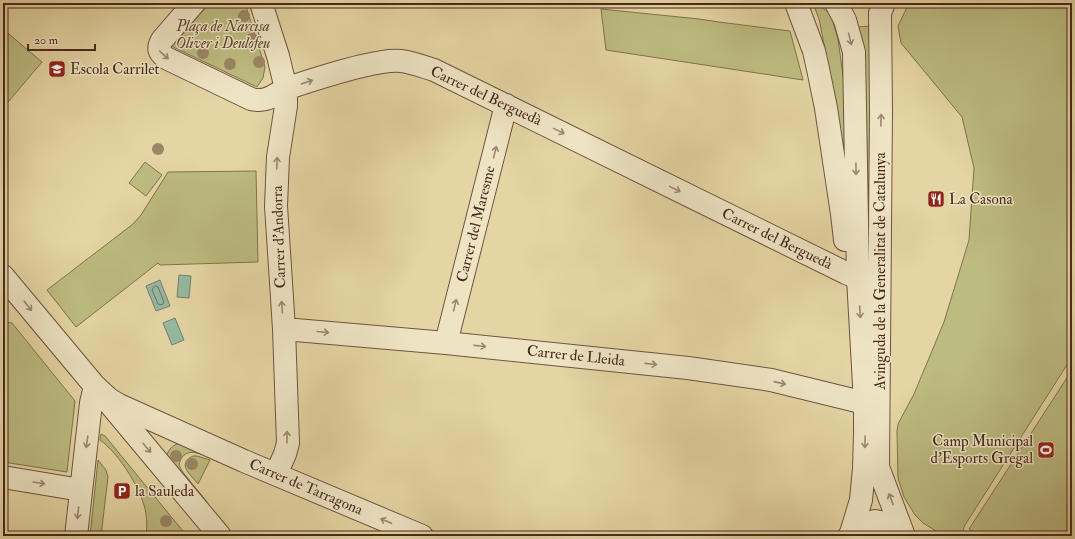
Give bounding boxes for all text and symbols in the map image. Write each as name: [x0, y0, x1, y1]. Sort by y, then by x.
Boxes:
park label: Plaça de Narcisa Oliver i Deulofeu: [175, 17, 270, 53]
scale bar: [28, 26, 95, 52]
one-way arrow: [847, 32, 854, 45]
text: 20 m: [34, 33, 59, 48]
one-way arrow: [159, 50, 169, 60]
school or university icon: Escola Carrilet: [47, 59, 67, 79]
place label: Escola Carrilet: [70, 60, 160, 79]
street label: Carrer del Berguedà: [427, 62, 545, 130]
one-way arrow: [301, 78, 314, 85]
one-way arrow: [877, 114, 885, 127]
one-way arrow: [553, 128, 565, 135]
one-way arrow: [491, 146, 499, 159]
street label: Avinguda de la Generalitat de Catalunya: [871, 151, 890, 391]
one-way arrow: [274, 157, 281, 170]
one-way arrow: [852, 162, 860, 175]
street label: Carrer del Maresme: [452, 164, 500, 284]
street label: Carrer d'Andorra: [268, 184, 290, 289]
one-way arrow: [669, 186, 681, 193]
restaurant icon: La Casona: [926, 189, 946, 209]
place label: La Casona: [949, 190, 1013, 209]
street label: Carrer del Berguedà: [719, 204, 836, 274]
one-way arrow: [452, 299, 460, 312]
one-way arrow: [23, 301, 32, 312]
one-way arrow: [279, 301, 286, 314]
one-way arrow: [856, 305, 864, 318]
one-way arrow: [316, 328, 329, 336]
street label: Carrer de Lleida: [526, 341, 627, 371]
one-way arrow: [473, 343, 486, 350]
one-way arrow: [644, 360, 657, 368]
one-way arrow: [773, 379, 786, 387]
one-way arrow: [283, 431, 291, 444]
place label: Camp Municipal d'Esports Gregal: [931, 432, 1033, 469]
one-way arrow: [83, 435, 91, 448]
one-way arrow: [861, 435, 869, 448]
sports icon: Camp Municipal d'Esports Gregal: [1036, 440, 1056, 460]
one-way arrow: [142, 443, 151, 454]
street label: Carrer de Tarragona: [246, 455, 366, 520]
one-way arrow: [32, 479, 45, 487]
parking icon: la Sauleda: [112, 481, 132, 501]
place label: la Sauleda: [135, 482, 195, 501]
one-way arrow: [887, 494, 895, 506]
one-way arrow: [74, 506, 82, 519]
one-way arrow: [381, 516, 393, 524]

